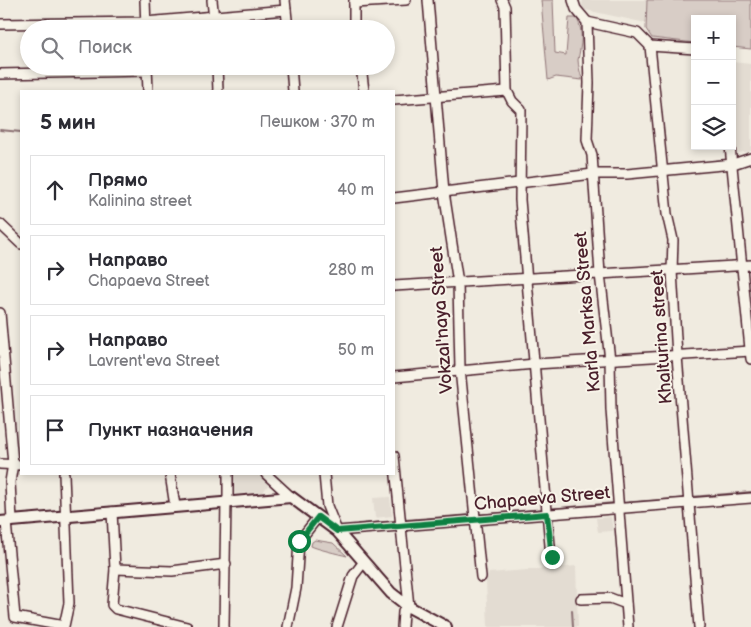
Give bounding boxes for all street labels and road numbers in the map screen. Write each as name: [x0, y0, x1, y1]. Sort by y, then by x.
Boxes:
street label: Karla Marksa Street: [570, 230, 605, 393]
street label: Vokzal'naya Street: [426, 245, 457, 394]
street label: Khalturina street: [646, 269, 677, 405]
street label: Chapaeva Street: [473, 482, 612, 515]

